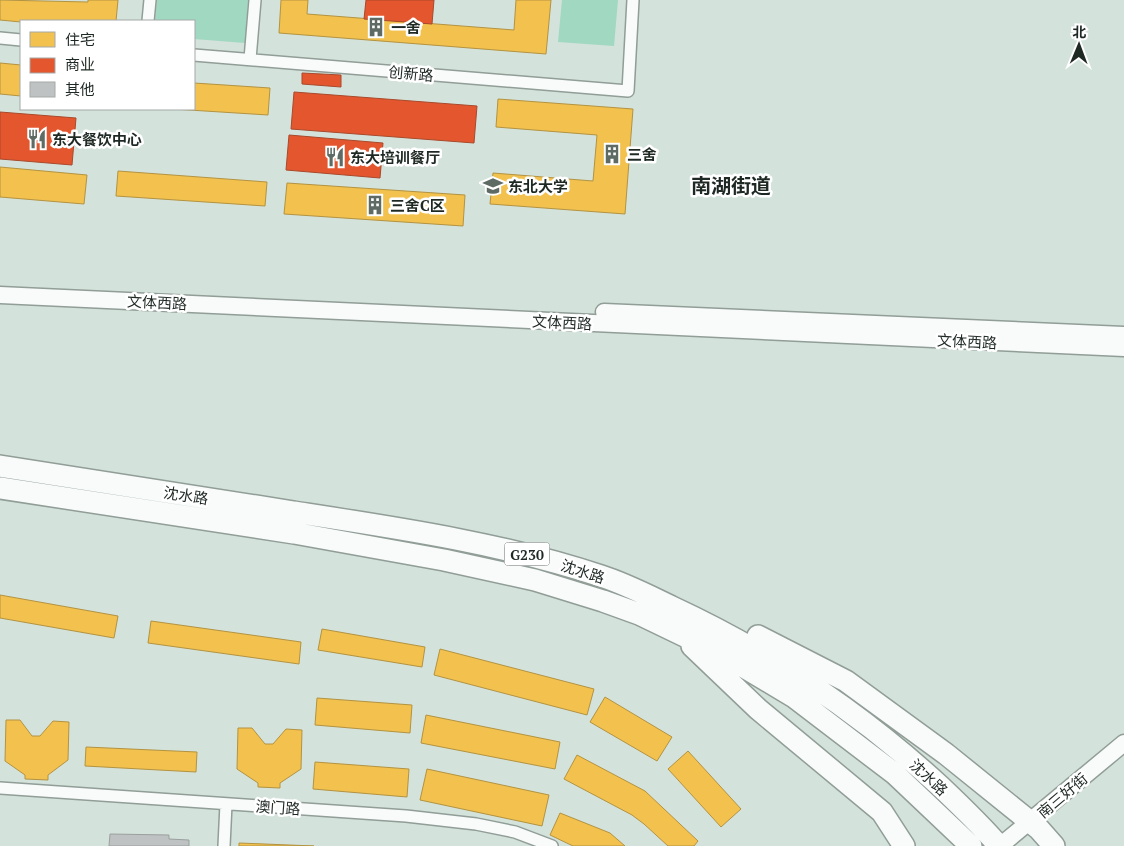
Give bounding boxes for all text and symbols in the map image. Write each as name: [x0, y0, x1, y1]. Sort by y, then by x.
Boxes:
building icon: 一舍: [365, 16, 387, 38]
place label: 一舍: [391, 17, 421, 37]
legend: [20, 20, 195, 110]
north arrow: [1054, 20, 1104, 70]
text: 北: [1072, 22, 1086, 41]
text: 住宅: [65, 29, 95, 49]
text: 商业: [65, 54, 95, 74]
street label: 创新路: [388, 61, 434, 85]
text: 其他: [65, 79, 95, 99]
restaurant icon: 东大餐饮中心: [26, 128, 48, 150]
place label: 东大餐饮中心: [52, 129, 142, 149]
building icon: 三舍: [601, 143, 623, 165]
place label: 三舍: [627, 144, 657, 164]
restaurant icon: 东大培训餐厅: [324, 146, 346, 168]
place label: 东大培训餐厅: [350, 147, 440, 167]
district label: 南湖街道: [691, 172, 771, 199]
school or university icon: 东北大学: [482, 175, 504, 197]
place label: 东北大学: [508, 176, 568, 196]
building icon: 三舍C区: [364, 194, 386, 216]
place label: 三舍C区: [390, 195, 445, 215]
street label: 文体西路: [127, 290, 187, 314]
street label: 文体西路: [532, 310, 592, 334]
street label: 文体西路: [937, 329, 997, 353]
street label: 沈水路: [162, 482, 210, 508]
road number: G230: [504, 542, 550, 566]
street label: 沈水路: [559, 555, 607, 587]
street label: 沈水路: [906, 754, 952, 800]
street label: 南三好街: [1033, 768, 1091, 822]
street label: 澳门路: [255, 795, 301, 819]

